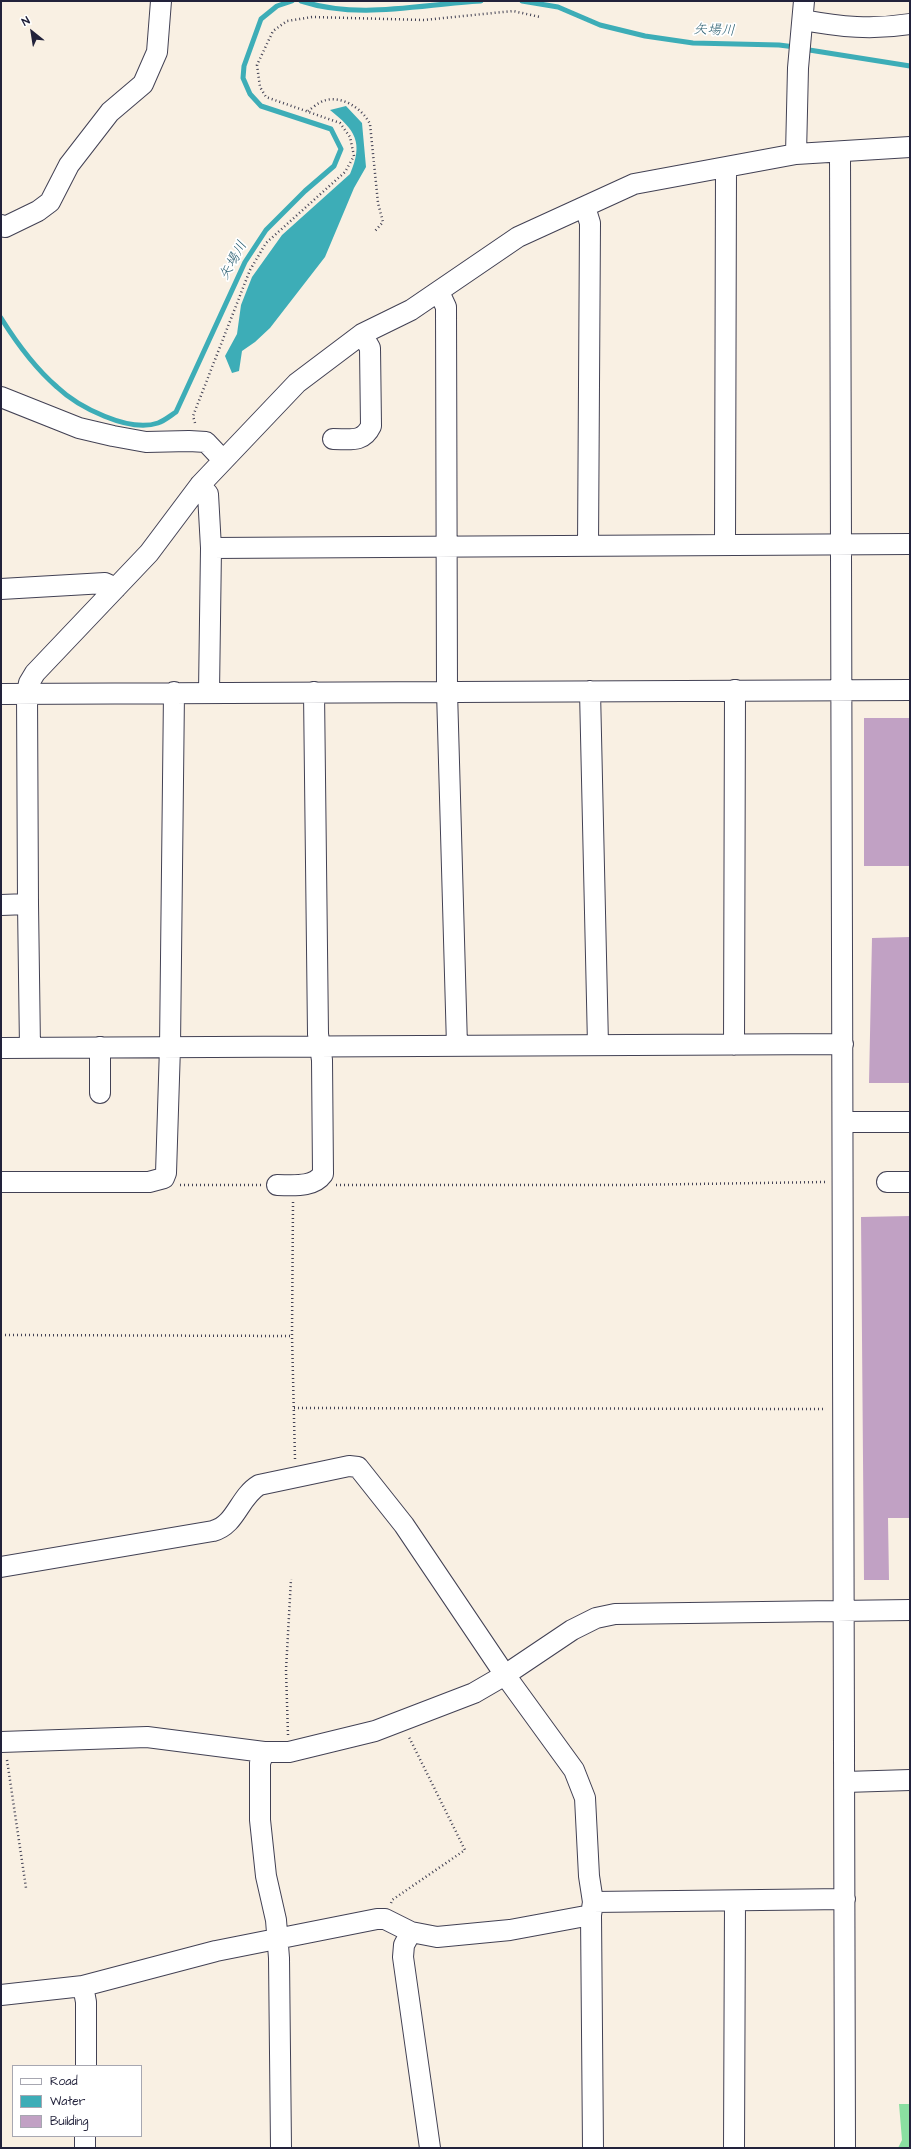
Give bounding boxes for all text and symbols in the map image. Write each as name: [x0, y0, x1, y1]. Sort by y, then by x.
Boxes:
north arrow: [12, 12, 52, 52]
text: N: [19, 13, 32, 29]
water label: 矢場川: [693, 22, 735, 40]
water label: 矢場川: [216, 239, 252, 283]
legend: [12, 2065, 142, 2137]
text: Road: [50, 2073, 78, 2090]
text: Water: [50, 2093, 85, 2110]
text: Building: [50, 2113, 88, 2130]

